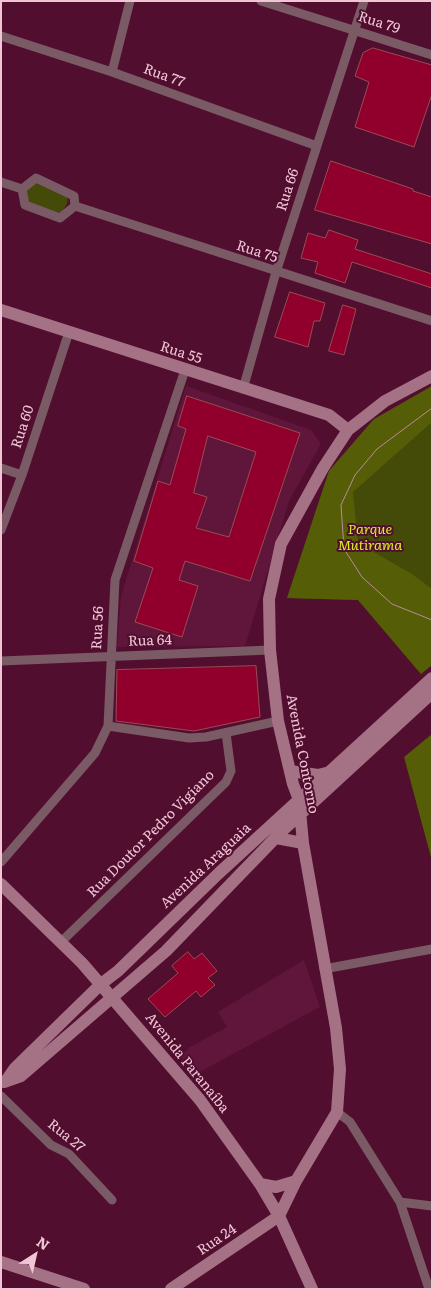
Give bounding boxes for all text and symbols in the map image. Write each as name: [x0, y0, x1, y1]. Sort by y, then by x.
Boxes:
street label: Rua 79: [356, 8, 402, 38]
street label: Rua 77: [141, 61, 187, 91]
street label: Rua 66: [273, 167, 303, 213]
street label: Rua 75: [234, 237, 280, 267]
street label: Rua 55: [158, 338, 204, 368]
street label: Rua 60: [8, 403, 38, 451]
park label: Parque Mutirama: [338, 522, 402, 554]
street label: Rua 56: [88, 606, 108, 650]
street label: Rua 64: [128, 632, 172, 650]
street label: Avenida Contorno: [282, 693, 322, 815]
street label: Rua Doutor Pedro Vigiano: [84, 767, 218, 901]
street label: Avenida Araguaia: [157, 820, 255, 912]
street label: Avenida Paranaíba: [141, 1010, 233, 1116]
street label: Rua 27: [44, 1116, 88, 1156]
street label: Rua 24: [194, 1221, 240, 1259]
north arrow: [10, 1230, 60, 1280]
text: N: [33, 1231, 54, 1254]

